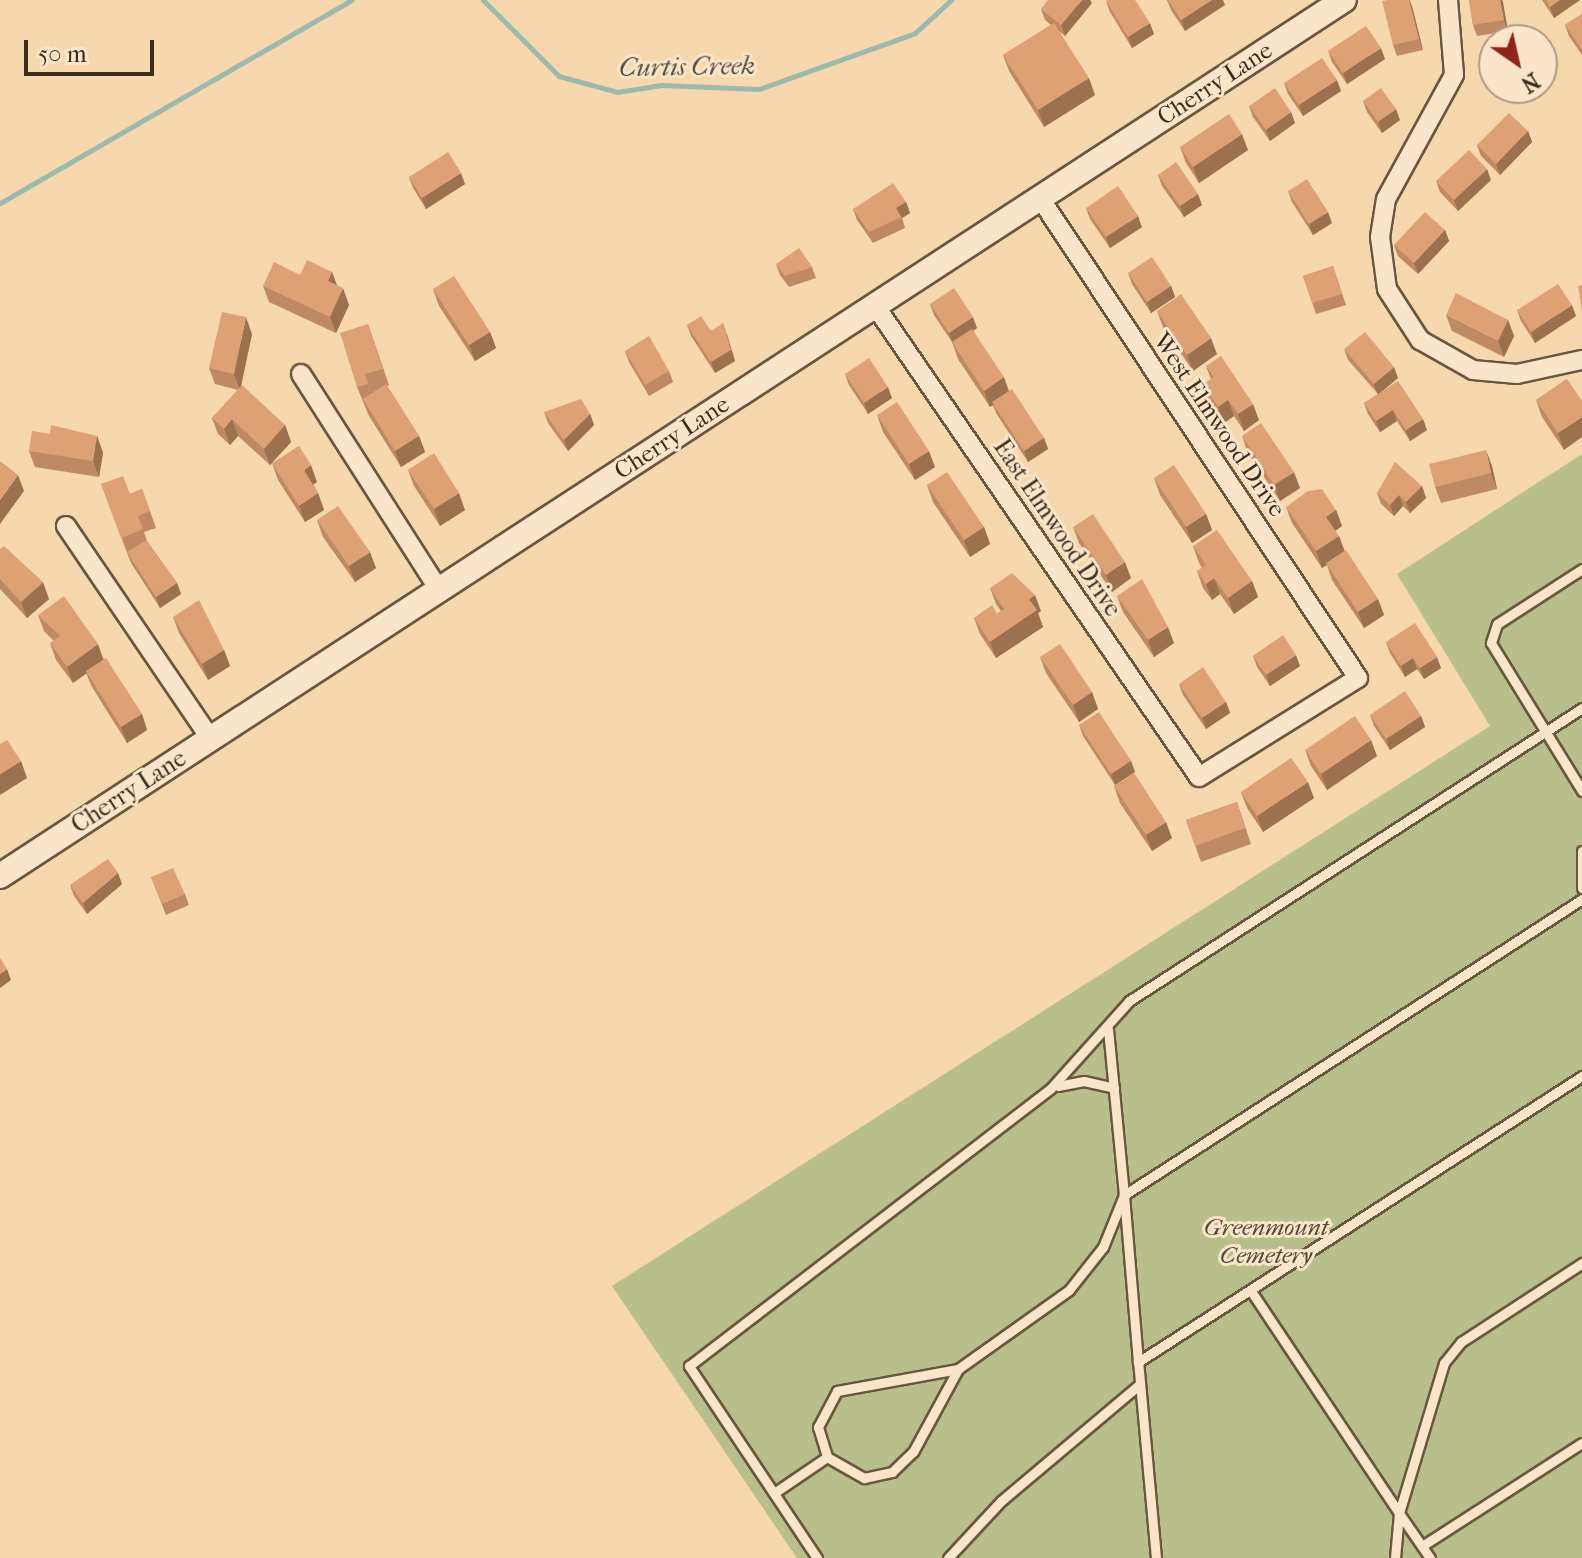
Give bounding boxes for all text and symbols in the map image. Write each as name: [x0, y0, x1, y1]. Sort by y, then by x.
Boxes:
scale bar: [28, 24, 158, 74]
north arrow: [1478, 24, 1558, 104]
street label: Cherry Lane: [1152, 36, 1278, 132]
text: 50 m: [38, 40, 87, 68]
water label: Curtis Creek: [619, 50, 755, 84]
text: N: [1516, 67, 1545, 98]
street label: West Elmwood Drive: [1147, 328, 1291, 522]
street label: Cherry Lane: [609, 390, 735, 486]
street label: East Elmwood Drive: [987, 434, 1127, 622]
street label: Cherry Lane: [66, 744, 192, 840]
park label: Greenmount Cemetery: [1204, 1214, 1328, 1270]

